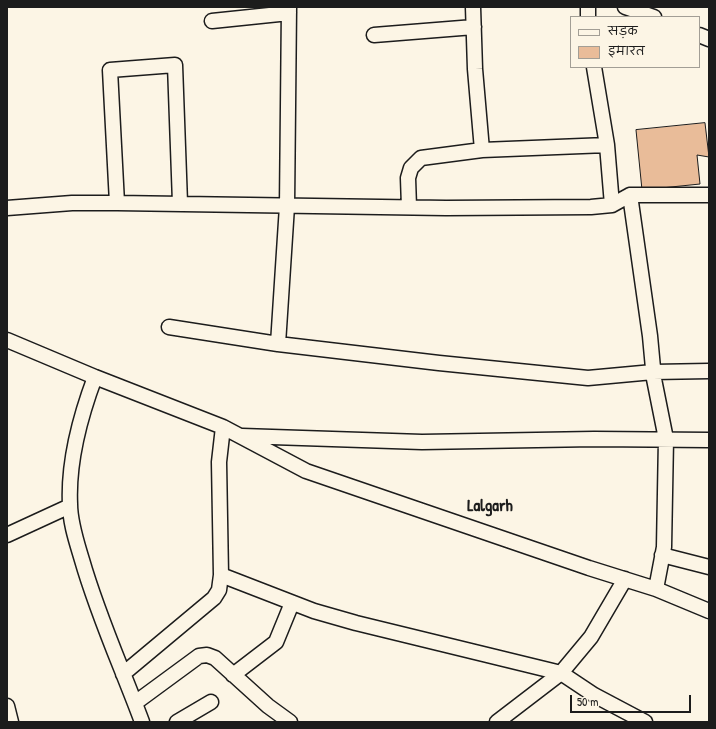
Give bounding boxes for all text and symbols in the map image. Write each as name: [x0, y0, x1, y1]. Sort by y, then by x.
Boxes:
legend: [570, 16, 700, 68]
text: सड़क: [608, 22, 638, 39]
text: इमारत: [608, 42, 645, 59]
district label: Lalgarh: [467, 496, 513, 516]
scale bar: [572, 687, 693, 713]
text: 50 m: [577, 693, 598, 710]

